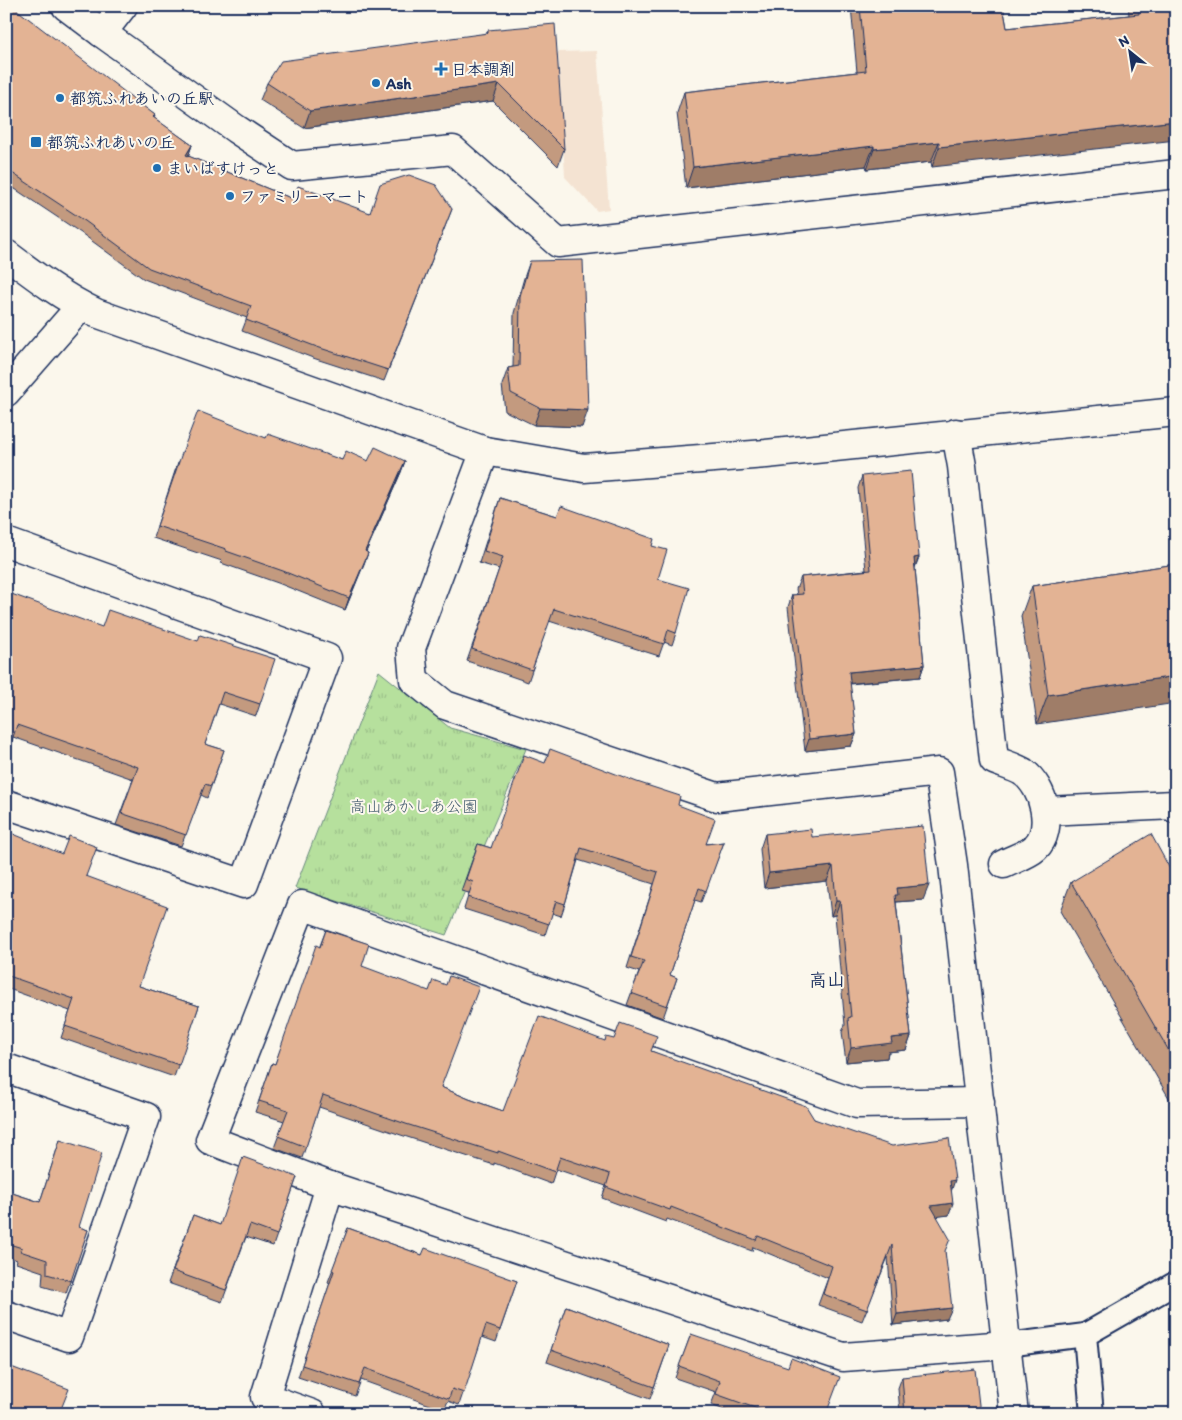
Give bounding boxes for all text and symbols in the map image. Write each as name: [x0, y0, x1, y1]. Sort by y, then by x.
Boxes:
north arrow: [1104, 28, 1154, 78]
text: N: [1115, 31, 1132, 51]
place label: 日本調剤: [451, 60, 515, 79]
marker: 日本調剤: [435, 63, 447, 75]
place label: Ash: [385, 74, 412, 93]
marker: Ash: [370, 77, 382, 89]
place label: 都筑ふれあいの丘駅: [70, 89, 214, 108]
marker: 都筑ふれあいの丘駅: [54, 92, 66, 104]
place label: 都筑ふれあいの丘: [47, 133, 175, 152]
marker: 都筑ふれあいの丘: [29, 135, 43, 149]
place label: まいばすけっと: [167, 159, 279, 178]
marker: まいばすけっと: [151, 162, 163, 174]
place label: ファミリーマート: [240, 187, 369, 206]
marker: ファミリーマート: [224, 190, 236, 202]
park label: 高山あかしあ公園: [350, 797, 478, 816]
district label: 高山: [809, 969, 845, 991]

